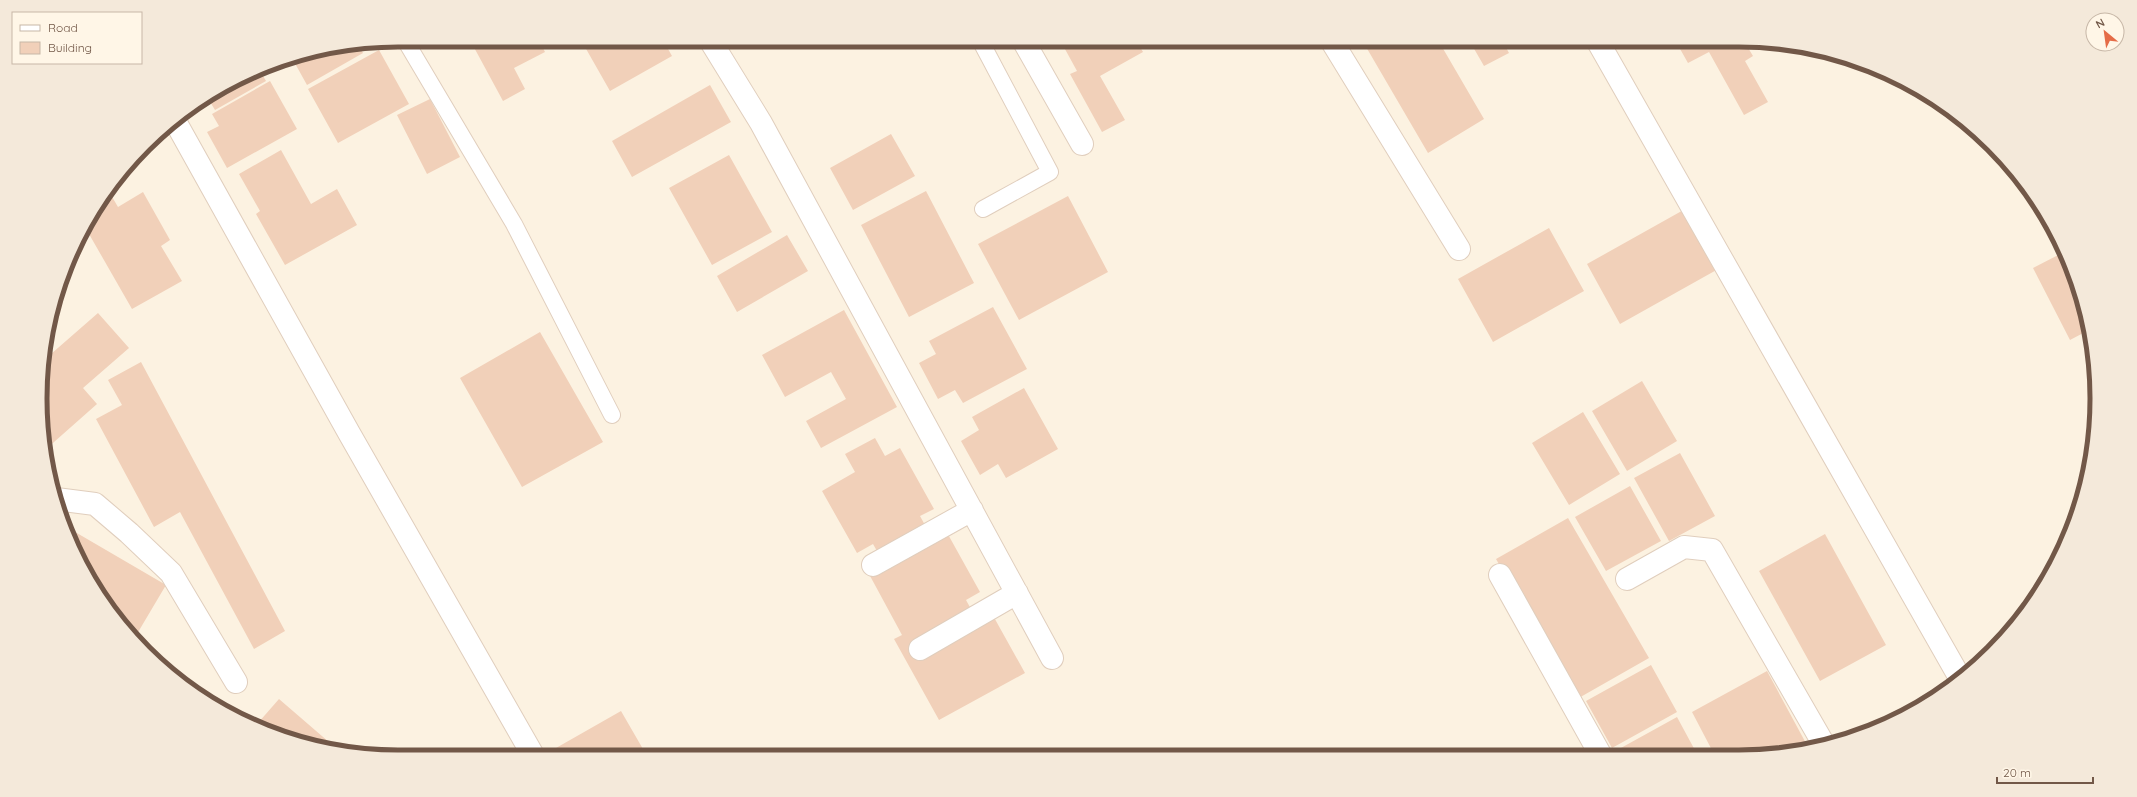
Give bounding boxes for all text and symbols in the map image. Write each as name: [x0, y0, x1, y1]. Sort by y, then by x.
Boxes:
legend: [12, 12, 142, 64]
north arrow: [2085, 12, 2125, 52]
text: N: [2093, 15, 2107, 31]
text: Road: [48, 20, 78, 35]
text: Building: [48, 40, 92, 55]
scale bar: [1997, 759, 2093, 785]
text: 20 m: [2003, 765, 2031, 780]

